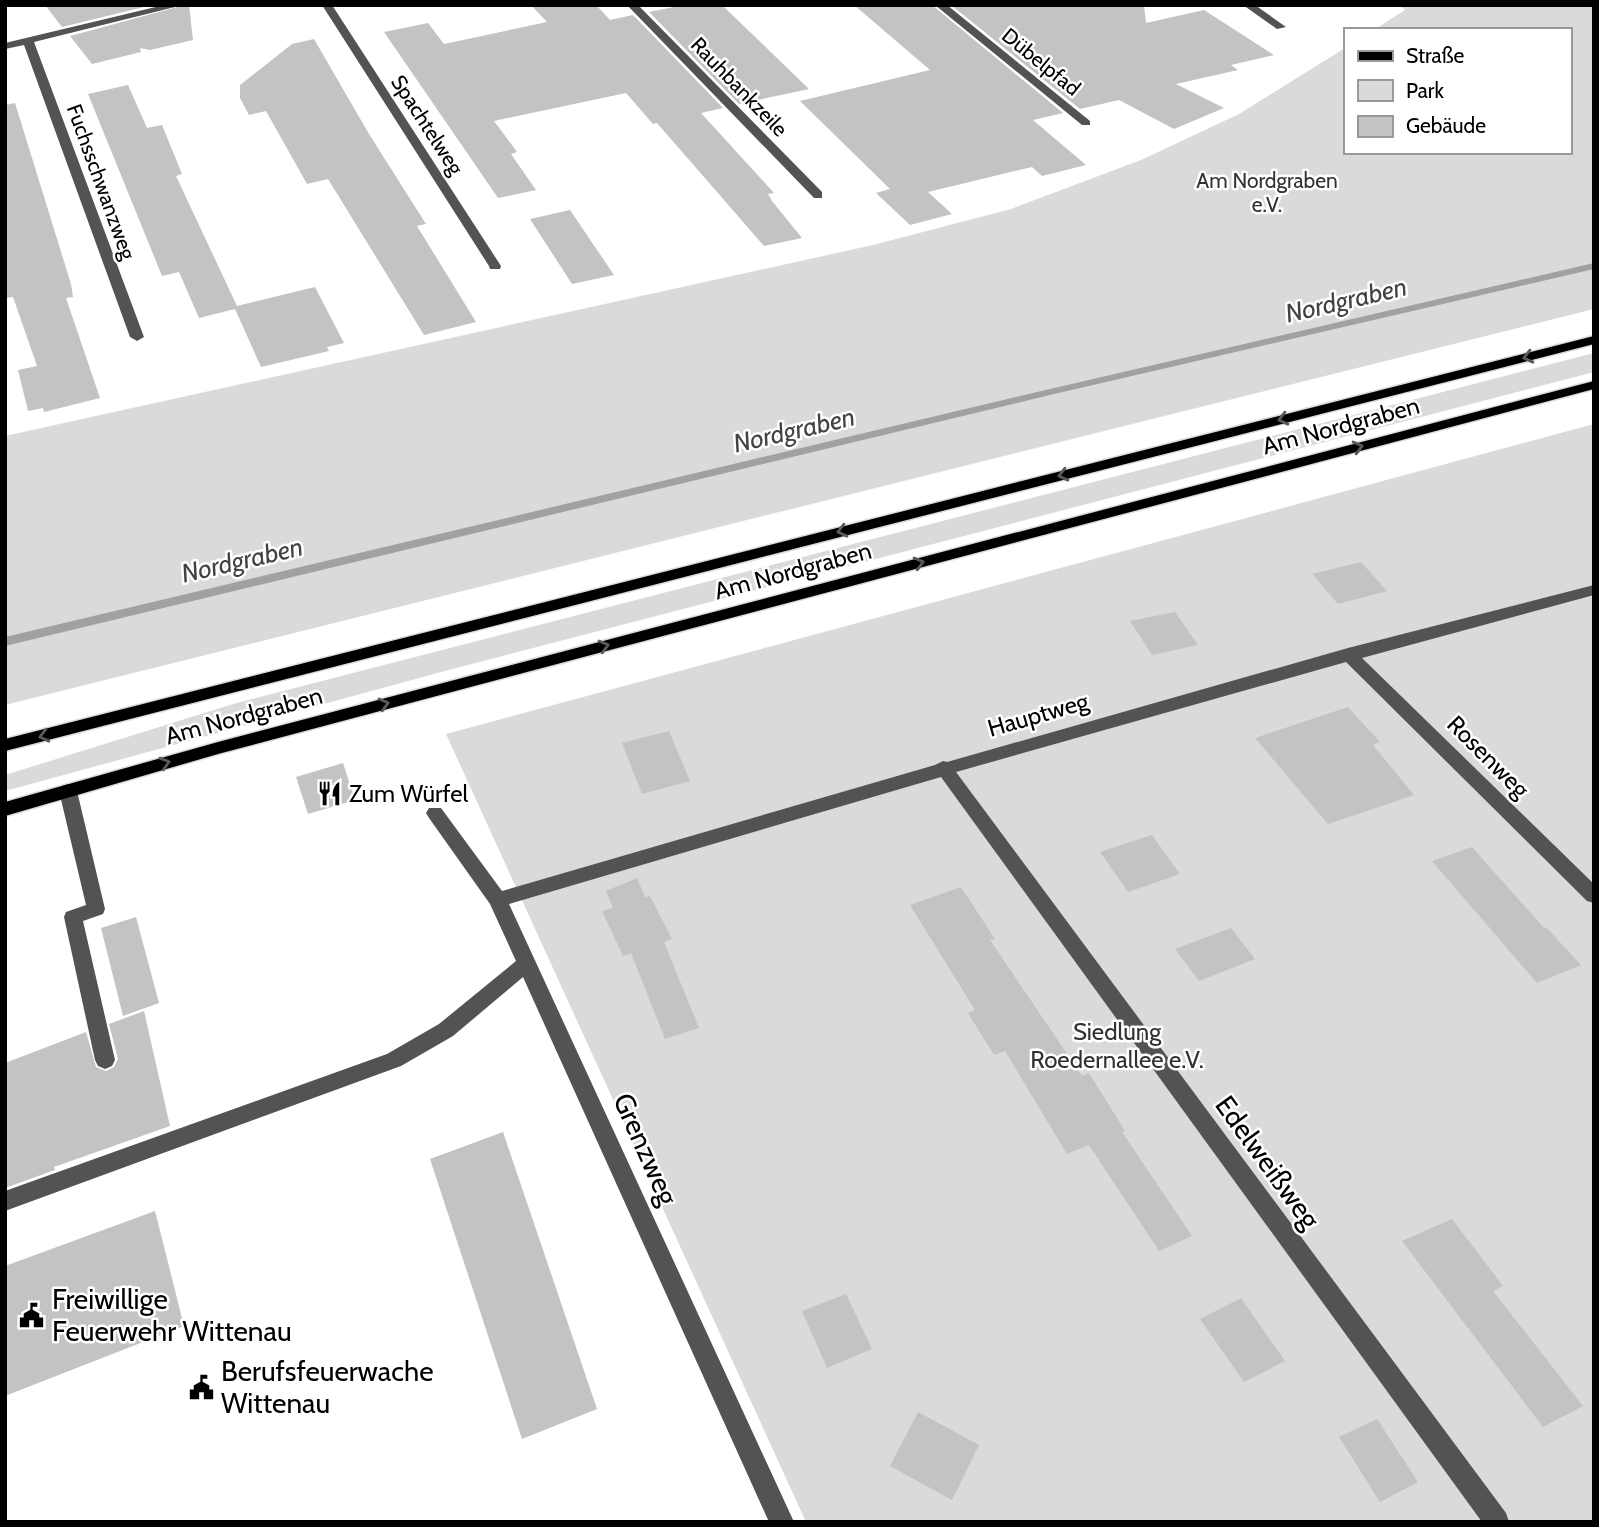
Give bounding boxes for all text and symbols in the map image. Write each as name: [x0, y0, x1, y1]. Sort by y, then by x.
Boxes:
street label: Dübelpfad: [997, 22, 1086, 101]
legend: [1344, 28, 1571, 154]
street label: Rauhbankzeile: [686, 32, 793, 142]
text: Straße: [1406, 43, 1465, 68]
street label: Spachtelweg: [386, 70, 469, 180]
text: Park: [1406, 78, 1444, 103]
street label: Fuchsschwanzweg: [62, 101, 141, 263]
text: Gebäude: [1406, 113, 1486, 138]
park label: Am Nordgraben e.V.: [1196, 168, 1338, 217]
water label: Nordgraben: [1282, 270, 1410, 330]
one-way arrow: [1522, 349, 1534, 363]
street label: Am Nordgraben: [1259, 391, 1423, 460]
water label: Nordgraben: [730, 400, 858, 460]
one-way arrow: [1277, 411, 1289, 425]
one-way arrow: [1352, 441, 1364, 455]
one-way arrow: [1057, 467, 1069, 481]
one-way arrow: [836, 523, 848, 537]
water label: Nordgraben: [178, 530, 306, 590]
street label: Am Nordgraben: [711, 536, 875, 605]
one-way arrow: [913, 557, 925, 571]
one-way arrow: [598, 640, 610, 654]
street label: Am Nordgraben: [162, 681, 326, 750]
street label: Hauptweg: [984, 686, 1093, 743]
one-way arrow: [378, 698, 390, 712]
street label: Rosenweg: [1441, 710, 1536, 804]
one-way arrow: [38, 728, 50, 742]
one-way arrow: [159, 757, 171, 771]
place label: Zum Würfel: [349, 779, 469, 808]
restaurant icon: Zum Würfel: [315, 780, 343, 808]
park label: Siedlung Roedernallee e.V.: [1030, 1017, 1204, 1074]
street label: Grenzweg: [606, 1088, 686, 1211]
street label: Edelweißweg: [1208, 1089, 1328, 1236]
place label: Freiwillige Feuerwehr Wittenau: [52, 1282, 292, 1348]
public building icon: Freiwillige Feuerwehr Wittenau: [18, 1301, 46, 1329]
place label: Berufsfeuerwache Wittenau: [221, 1354, 433, 1420]
public building icon: Berufsfeuerwache Wittenau: [187, 1373, 215, 1401]

